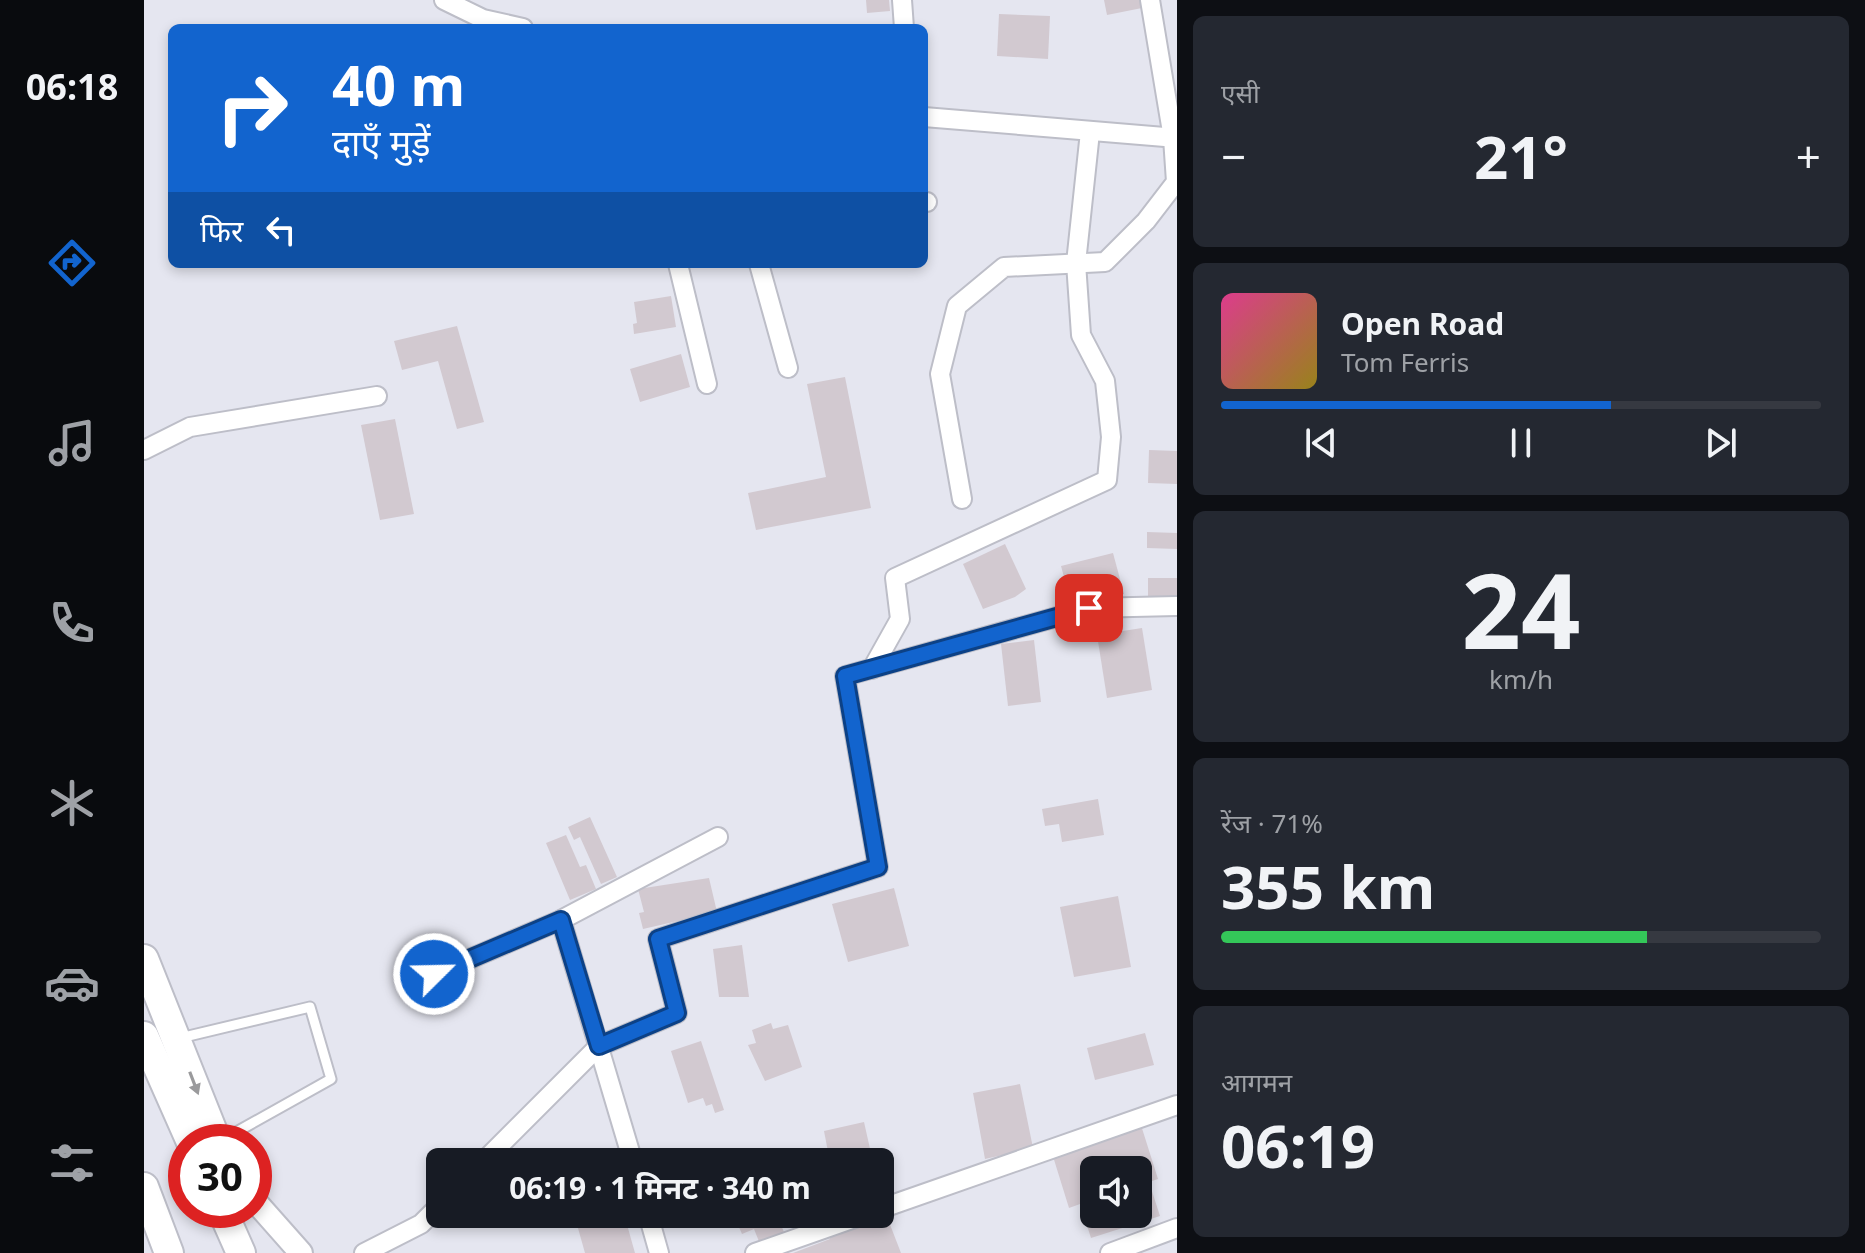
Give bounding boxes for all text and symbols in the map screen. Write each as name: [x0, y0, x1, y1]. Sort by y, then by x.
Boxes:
text: 40 m: [332, 46, 465, 122]
icon: right: [200, 56, 304, 160]
text: 06:18: [26, 62, 118, 111]
text: एसी: [1221, 75, 1260, 111]
text: 21°: [1474, 115, 1568, 197]
text: दाएँ मुड़ें: [332, 118, 431, 167]
text: −: [1221, 126, 1246, 186]
text: +: [1796, 126, 1821, 186]
icon: left: [259, 208, 303, 252]
text: फिर: [200, 210, 243, 251]
icon: directions: [44, 235, 100, 291]
text: Open Road: [1341, 303, 1504, 344]
text: Tom Ferris: [1341, 344, 1469, 380]
icon: music: [44, 415, 100, 471]
icon: previous: [1299, 421, 1343, 465]
icon: pause: [1499, 421, 1543, 465]
icon: next: [1699, 421, 1743, 465]
text: 24: [1462, 538, 1580, 679]
pin: [1055, 574, 1123, 642]
icon: arrive: [1067, 586, 1111, 630]
icon: phone: [44, 595, 100, 651]
text: km/h: [1489, 661, 1553, 697]
icon: climate: [44, 775, 100, 831]
text: रेंज · 71%: [1221, 805, 1323, 841]
text: 355 km: [1221, 845, 1435, 927]
position arrow: [392, 932, 476, 1016]
icon: car: [44, 955, 100, 1011]
text: आगमन: [1221, 1064, 1292, 1100]
one-way arrow: [188, 1071, 201, 1095]
text: 06:19: [1221, 1104, 1375, 1186]
speed limit sign: 30: [168, 1124, 272, 1228]
icon: filters: [44, 1135, 100, 1191]
map controls: [1080, 1156, 1152, 1228]
button: sound: [1080, 1156, 1152, 1228]
text: 06:19 · 1 मिनट · 340 m: [509, 1167, 811, 1208]

